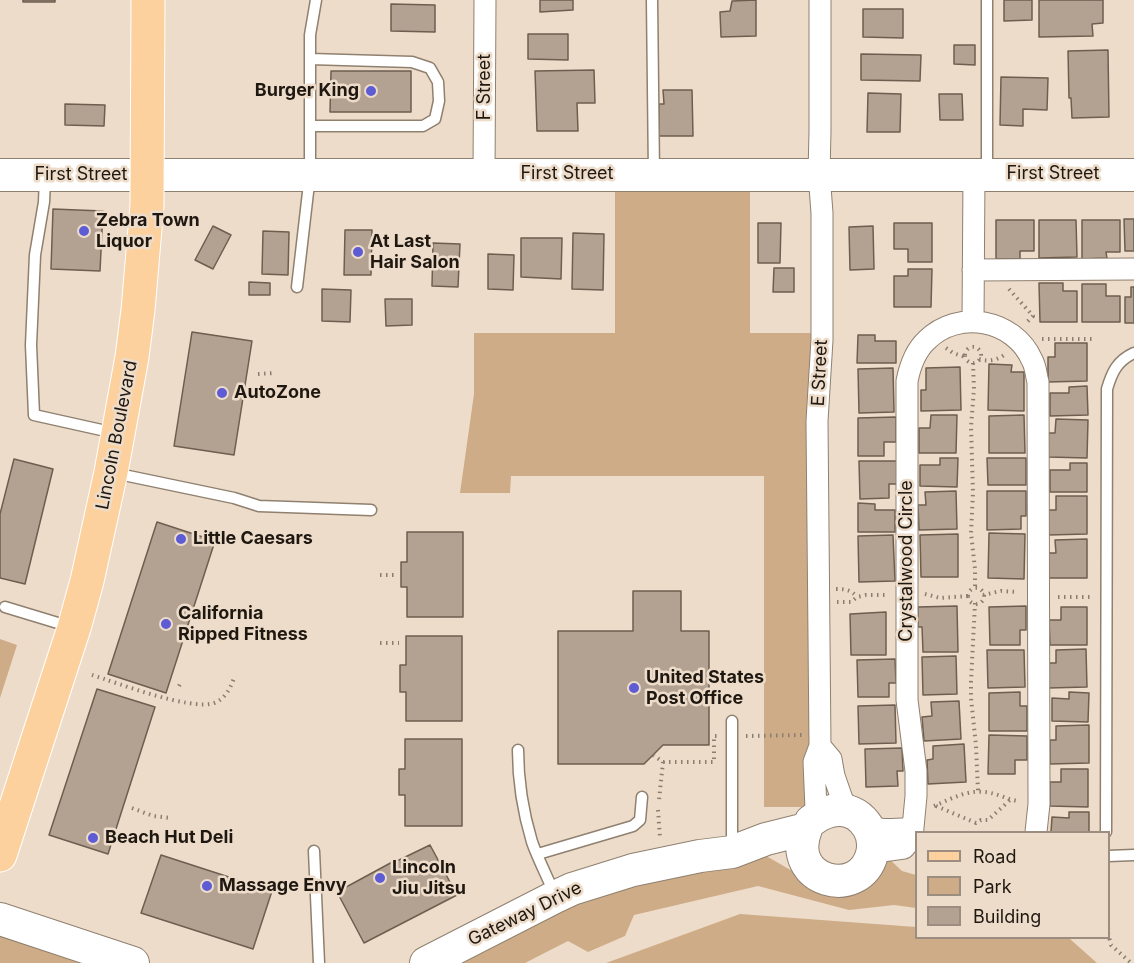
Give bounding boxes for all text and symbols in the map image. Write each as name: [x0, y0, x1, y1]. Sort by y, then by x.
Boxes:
street label: F Street: [474, 54, 496, 120]
place label: Burger King: [255, 80, 359, 102]
marker: Burger King: [364, 84, 378, 98]
street label: First Street: [520, 163, 614, 185]
street label: First Street: [1006, 163, 1100, 185]
street label: First Street: [34, 164, 128, 186]
place label: Zebra Town Liquor: [96, 210, 200, 252]
marker: Zebra Town Liquor: [77, 224, 91, 238]
place label: At Last Hair Salon: [370, 231, 460, 274]
marker: At Last Hair Salon: [351, 245, 365, 259]
street label: E Street: [807, 339, 833, 407]
street label: Lincoln Boulevard: [92, 359, 142, 511]
place label: AutoZone: [234, 382, 321, 404]
marker: AutoZone: [215, 386, 229, 400]
street label: Crystalwood Circle: [896, 480, 918, 642]
place label: Little Caesars: [193, 528, 313, 550]
marker: Little Caesars: [174, 532, 188, 546]
place label: California Ripped Fitness: [178, 603, 308, 646]
marker: California Ripped Fitness: [159, 617, 173, 631]
place label: United States Post Office: [646, 667, 764, 710]
marker: United States Post Office: [627, 681, 641, 695]
place label: Beach Hut Deli: [105, 827, 233, 849]
marker: Beach Hut Deli: [86, 831, 100, 845]
legend: [915, 831, 1110, 939]
text: Road: [973, 846, 1016, 867]
place label: Lincoln Jiu Jitsu: [392, 857, 466, 900]
marker: Lincoln Jiu Jitsu: [373, 871, 387, 885]
place label: Massage Envy: [219, 875, 347, 897]
text: Park: [973, 876, 1012, 897]
street label: Gateway Drive: [465, 877, 585, 951]
marker: Massage Envy: [200, 879, 214, 893]
text: Building: [973, 906, 1041, 927]

